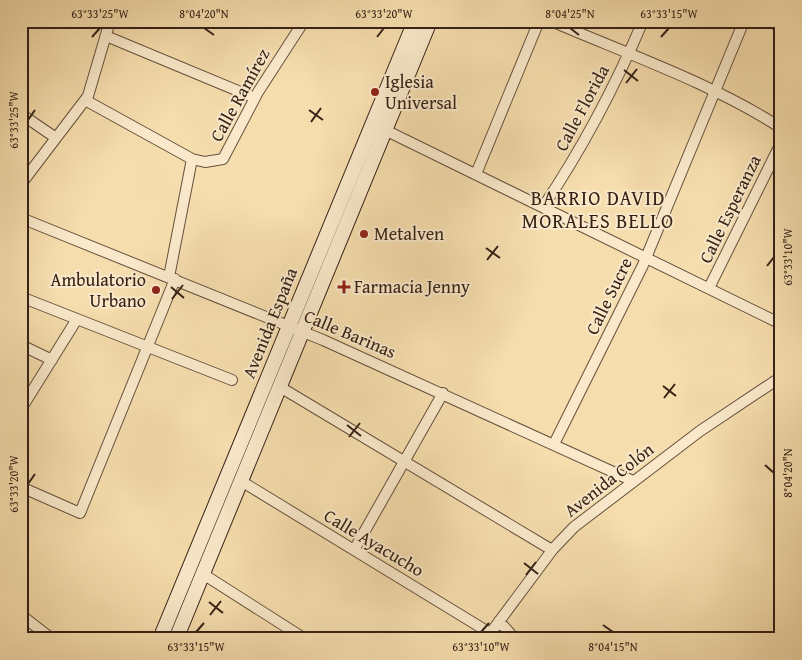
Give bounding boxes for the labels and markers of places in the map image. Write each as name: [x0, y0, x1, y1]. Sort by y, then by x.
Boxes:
place label: Iglesia Universal: [385, 68, 457, 116]
marker: Iglesia Universal: [369, 86, 381, 98]
place label: Metalven: [374, 220, 444, 247]
marker: Metalven: [358, 228, 370, 240]
place label: Ambulatorio Urbano: [51, 266, 146, 314]
place label: Farmacia Jenny: [354, 273, 470, 300]
marker: Farmacia Jenny: [338, 281, 350, 293]
marker: Ambulatorio Urbano: [150, 284, 162, 296]

